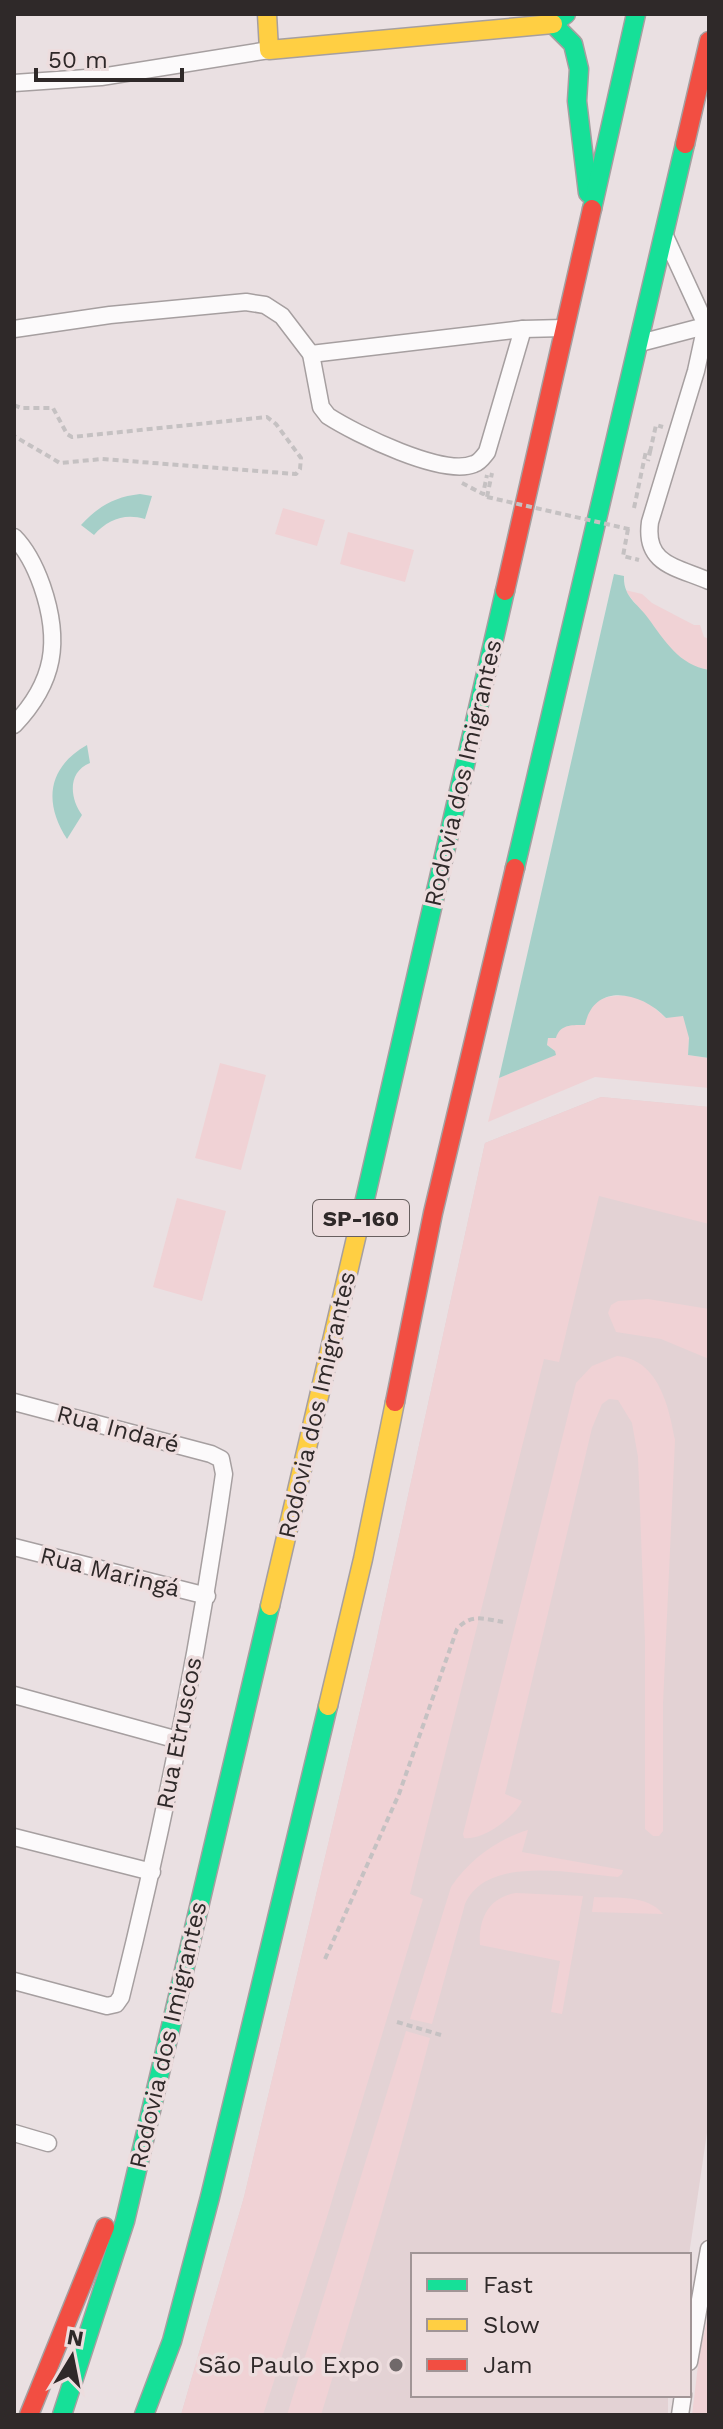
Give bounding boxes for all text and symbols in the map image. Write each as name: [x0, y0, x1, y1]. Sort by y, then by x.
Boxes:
scale bar: [36, 32, 182, 82]
text: 50 m: [48, 46, 108, 74]
street label: Rodovia dos Imigrantes: [419, 637, 507, 909]
road number: SP-160: [313, 1200, 409, 1236]
street label: Rodovia dos Imigrantes: [273, 1269, 361, 1541]
street label: Rua Indaré: [54, 1399, 182, 1459]
street label: Rua Maringá: [37, 1541, 183, 1603]
street label: Rua Etruscos: [151, 1655, 207, 1811]
street label: Rodovia dos Imigrantes: [124, 1899, 212, 2171]
legend: [411, 2253, 691, 2397]
text: Fast: [483, 2271, 533, 2299]
text: Slow: [483, 2311, 540, 2339]
north arrow: [32, 2317, 112, 2397]
text: N: [65, 2324, 86, 2352]
place label: São Paulo Expo: [198, 2351, 380, 2379]
text: Jam: [483, 2351, 533, 2379]
marker: São Paulo Expo: [387, 2356, 405, 2374]

